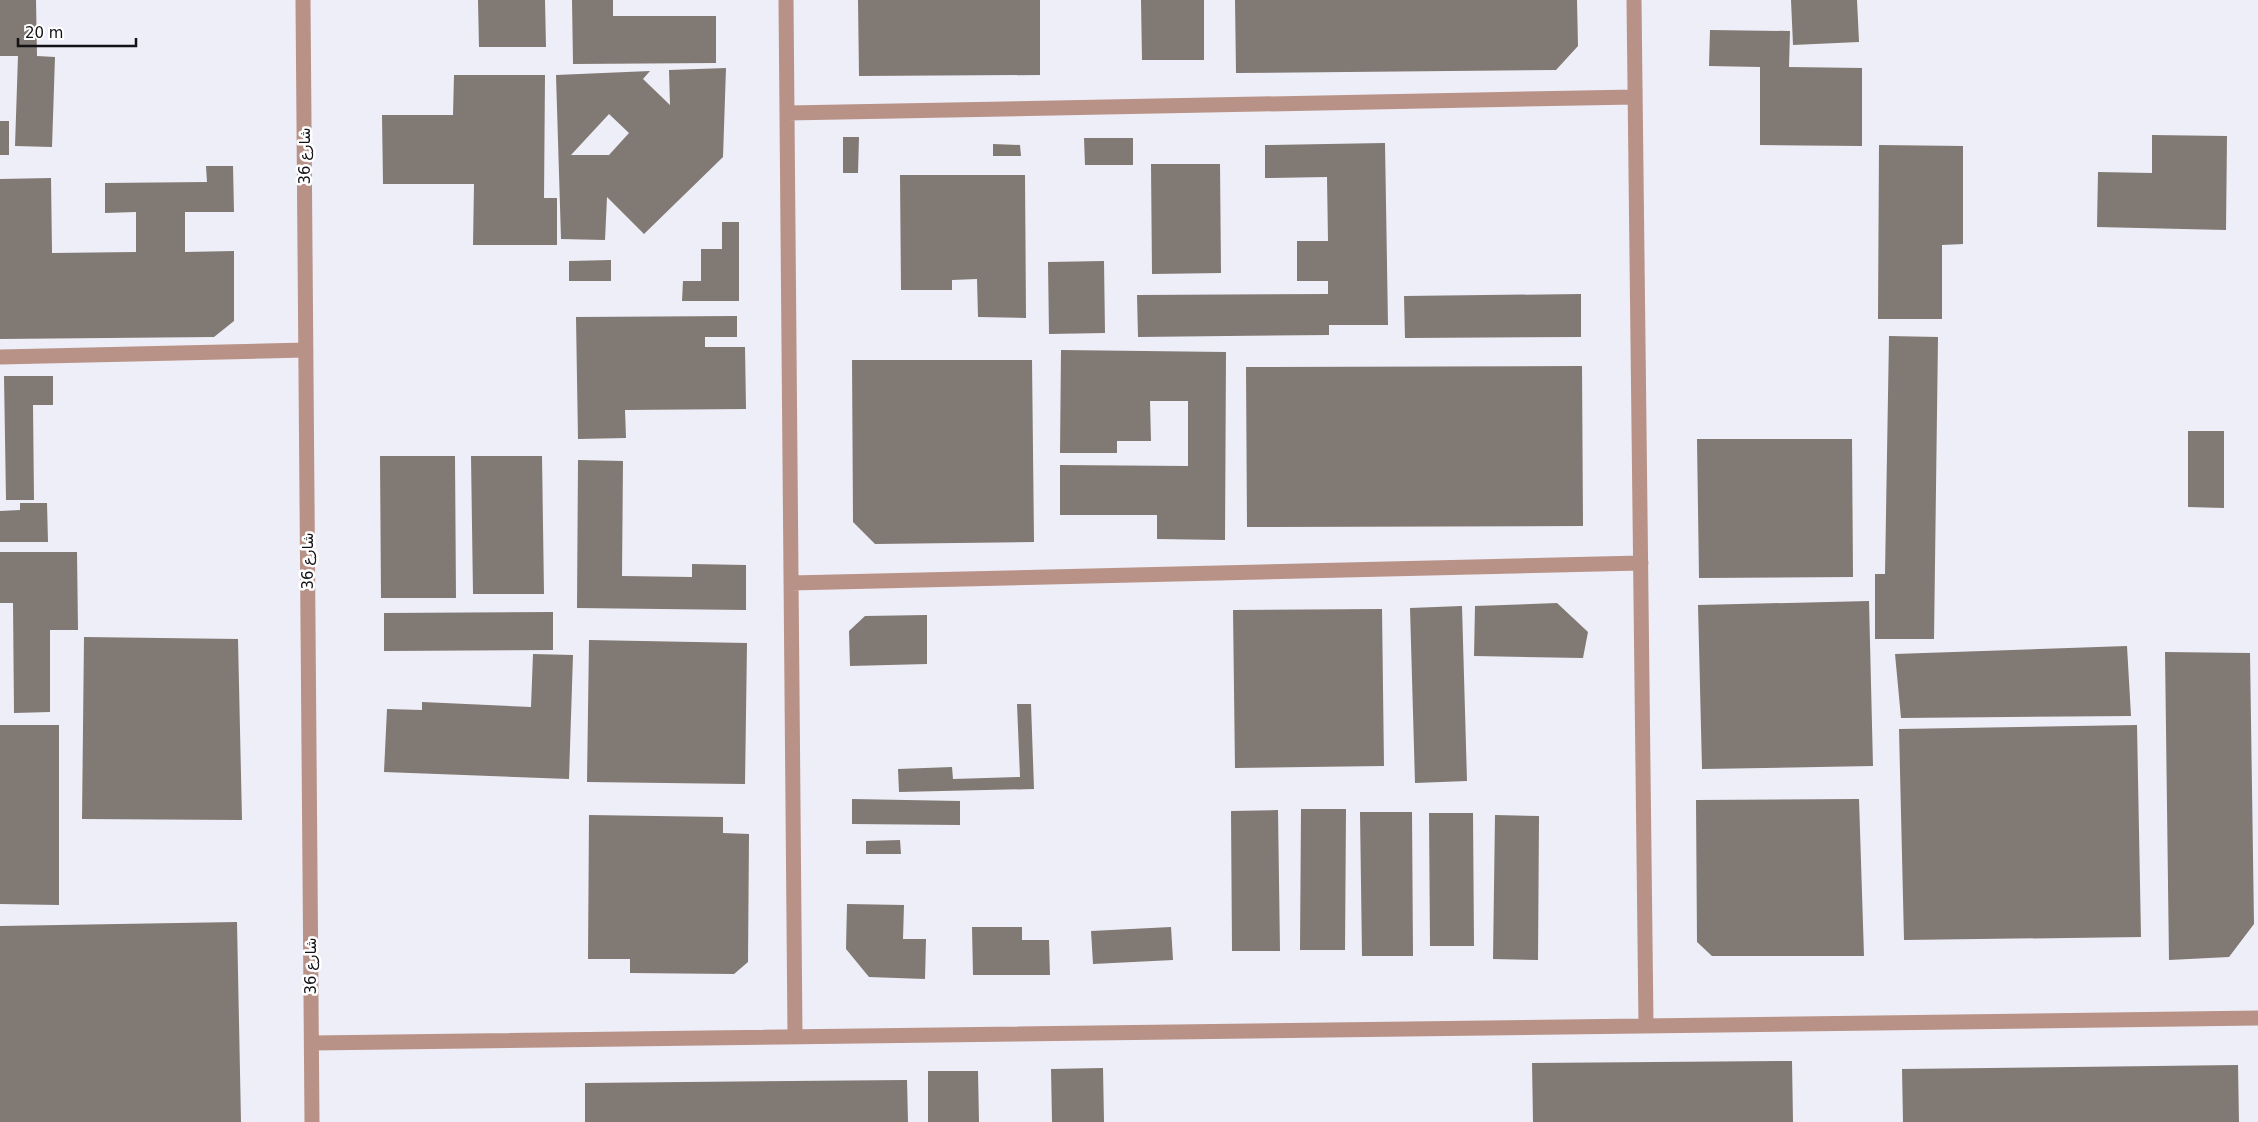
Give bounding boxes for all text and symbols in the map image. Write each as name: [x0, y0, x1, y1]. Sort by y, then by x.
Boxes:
scale bar: [18, 15, 135, 47]
text: 20 m: [25, 24, 63, 42]
street label: شارع 36: [296, 127, 314, 185]
street label: شارع 36: [299, 532, 317, 590]
street label: شارع 36: [302, 937, 320, 995]

